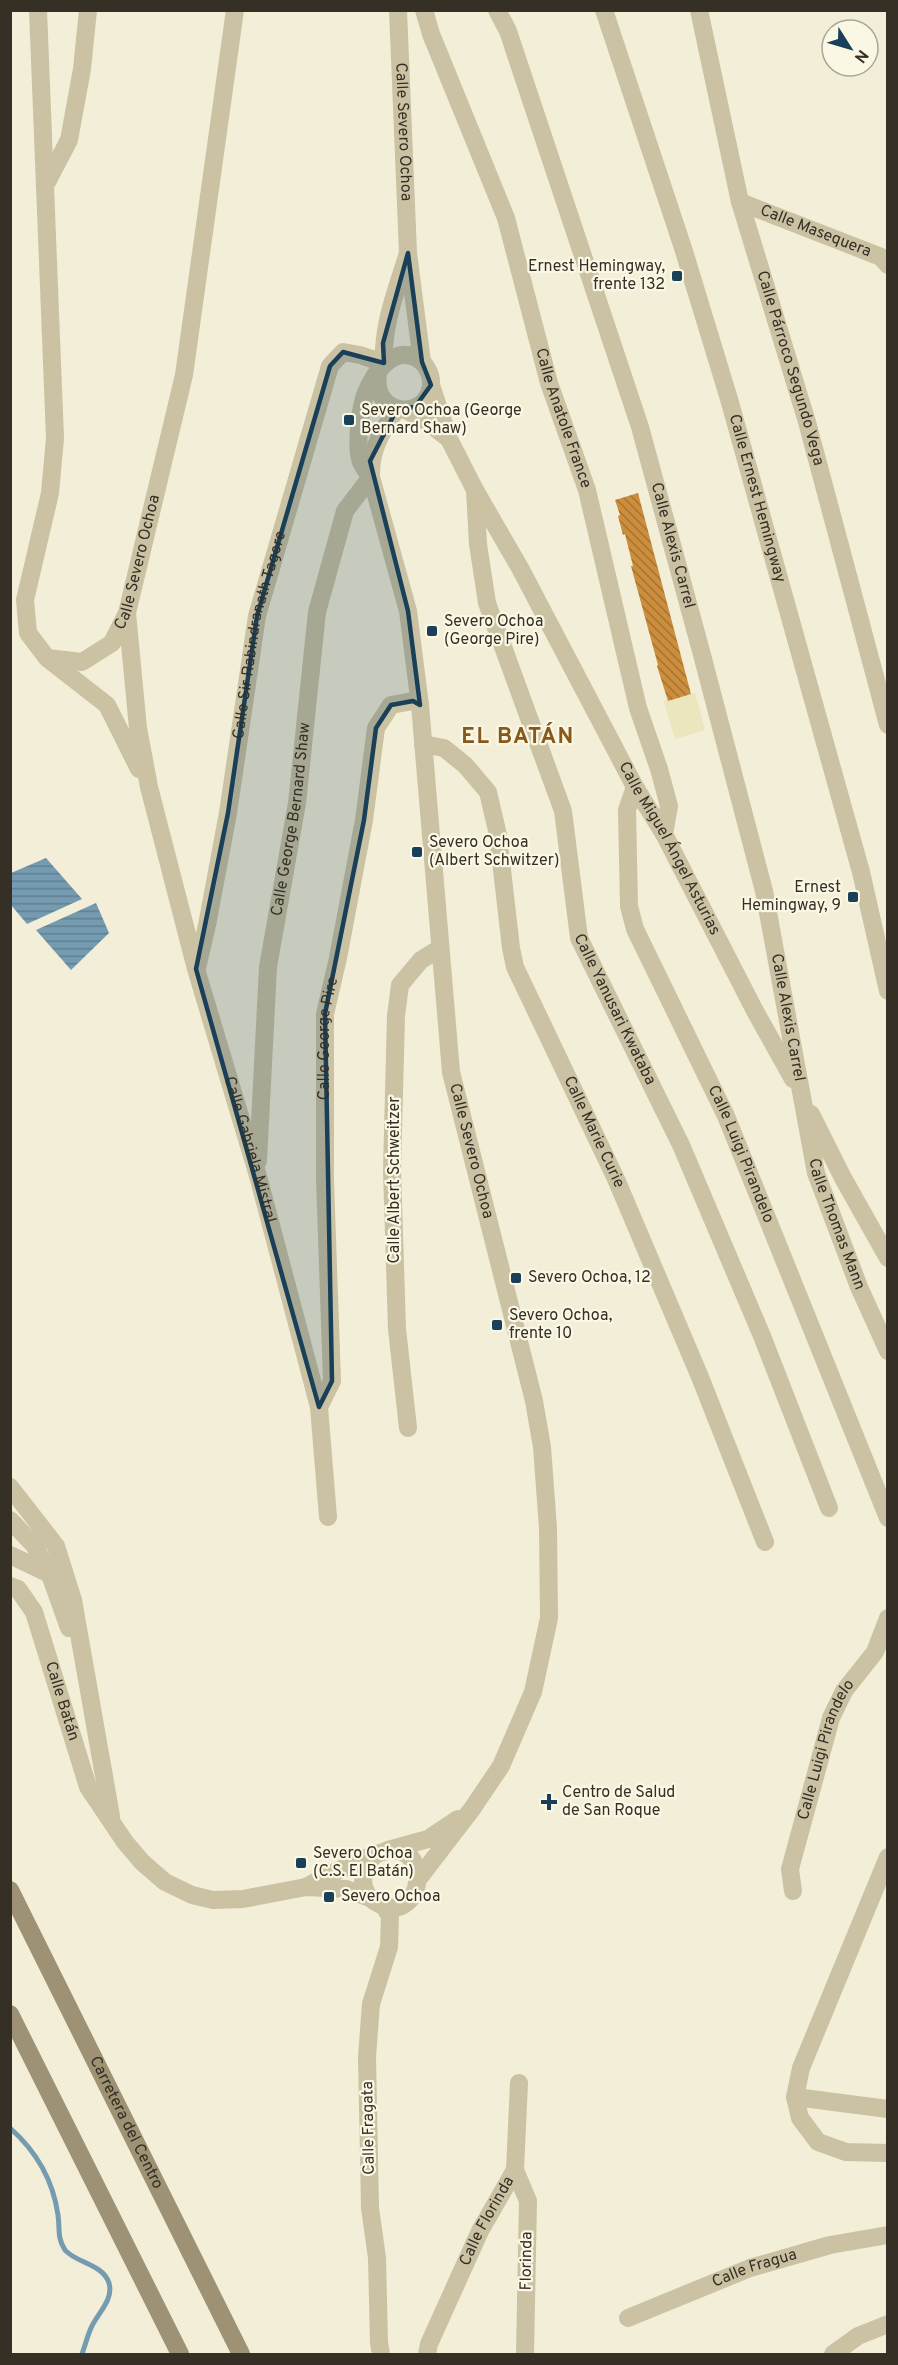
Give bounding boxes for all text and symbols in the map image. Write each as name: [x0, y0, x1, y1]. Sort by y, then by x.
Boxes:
north arrow: [820, 18, 880, 78]
text: N: [849, 45, 872, 66]
street label: Calle Severo Ochoa: [390, 62, 416, 202]
street label: Calle Masequera: [757, 201, 874, 262]
place label: Ernest Hemingway, frente 132: [528, 257, 665, 295]
marker: Ernest Hemingway, frente 132: [670, 269, 684, 283]
street label: Calle Párroco Segundo Vega: [752, 269, 828, 468]
street label: Calle Anatole France: [530, 346, 596, 491]
place label: Severo Ochoa (George Bernard Shaw): [361, 401, 522, 439]
street label: Calle Ernest Hemingway: [724, 412, 790, 585]
marker: Severo Ochoa (George Bernard Shaw): [342, 413, 356, 427]
street label: Calle Alexis Carrel: [646, 480, 699, 611]
street label: Calle Severo Ochoa: [110, 493, 165, 633]
street label: Calle Sir Rabindranath Tagore: [229, 529, 291, 741]
place label: Severo Ochoa (George Pire): [444, 612, 543, 650]
marker: Severo Ochoa (George Pire): [425, 624, 439, 638]
street label: Calle George Bernard Shaw: [267, 721, 315, 918]
district label: EL BATÁN: [461, 722, 575, 751]
street label: Calle Miguel Ángel Asturias: [614, 759, 724, 939]
place label: Severo Ochoa (Albert Schwitzer): [429, 833, 559, 871]
marker: Severo Ochoa (Albert Schwitzer): [410, 845, 424, 859]
place label: Ernest Hemingway, 9: [741, 878, 841, 916]
marker: Ernest Hemingway, 9: [846, 890, 860, 904]
street label: Calle Yanusari Kwataba: [569, 931, 660, 1088]
street label: Calle Alexis Carrel: [766, 952, 809, 1083]
street label: Calle George Pire: [315, 975, 343, 1100]
street label: Calle Marie Curie: [558, 1073, 629, 1191]
street label: Calle Gabriela Mistral: [219, 1074, 280, 1225]
street label: Calle Severo Ochoa: [444, 1081, 498, 1221]
street label: Calle Luigi Pirandelo: [703, 1082, 778, 1226]
street label: Calle Albert Schweitzer: [385, 1096, 405, 1264]
street label: Calle Thomas Mann: [804, 1157, 869, 1293]
place label: Severo Ochoa, 12: [528, 1268, 651, 1288]
marker: Severo Ochoa, 12: [509, 1271, 523, 1285]
place label: Severo Ochoa, frente 10: [509, 1306, 612, 1344]
marker: Severo Ochoa, frente 10: [490, 1318, 504, 1332]
street label: Calle Batán: [40, 1659, 83, 1743]
street label: Calle Luigi Pirandelo: [794, 1675, 859, 1822]
place label: Centro de Salud de San Roque: [562, 1783, 675, 1821]
marker: Centro de Salud de San Roque: [540, 1793, 558, 1811]
place label: Severo Ochoa (C.S. El Batán): [313, 1844, 414, 1882]
marker: Severo Ochoa (C.S. El Batán): [294, 1856, 308, 1870]
place label: Severo Ochoa: [341, 1887, 440, 1907]
marker: Severo Ochoa: [322, 1890, 336, 1904]
street label: Carretera del Centro: [84, 2053, 167, 2193]
street label: Calle Fragata: [358, 2081, 380, 2175]
street label: Calle Florinda: [455, 2173, 519, 2269]
street label: Florinda: [516, 2231, 538, 2291]
street label: Calle Fragua: [709, 2245, 799, 2292]

